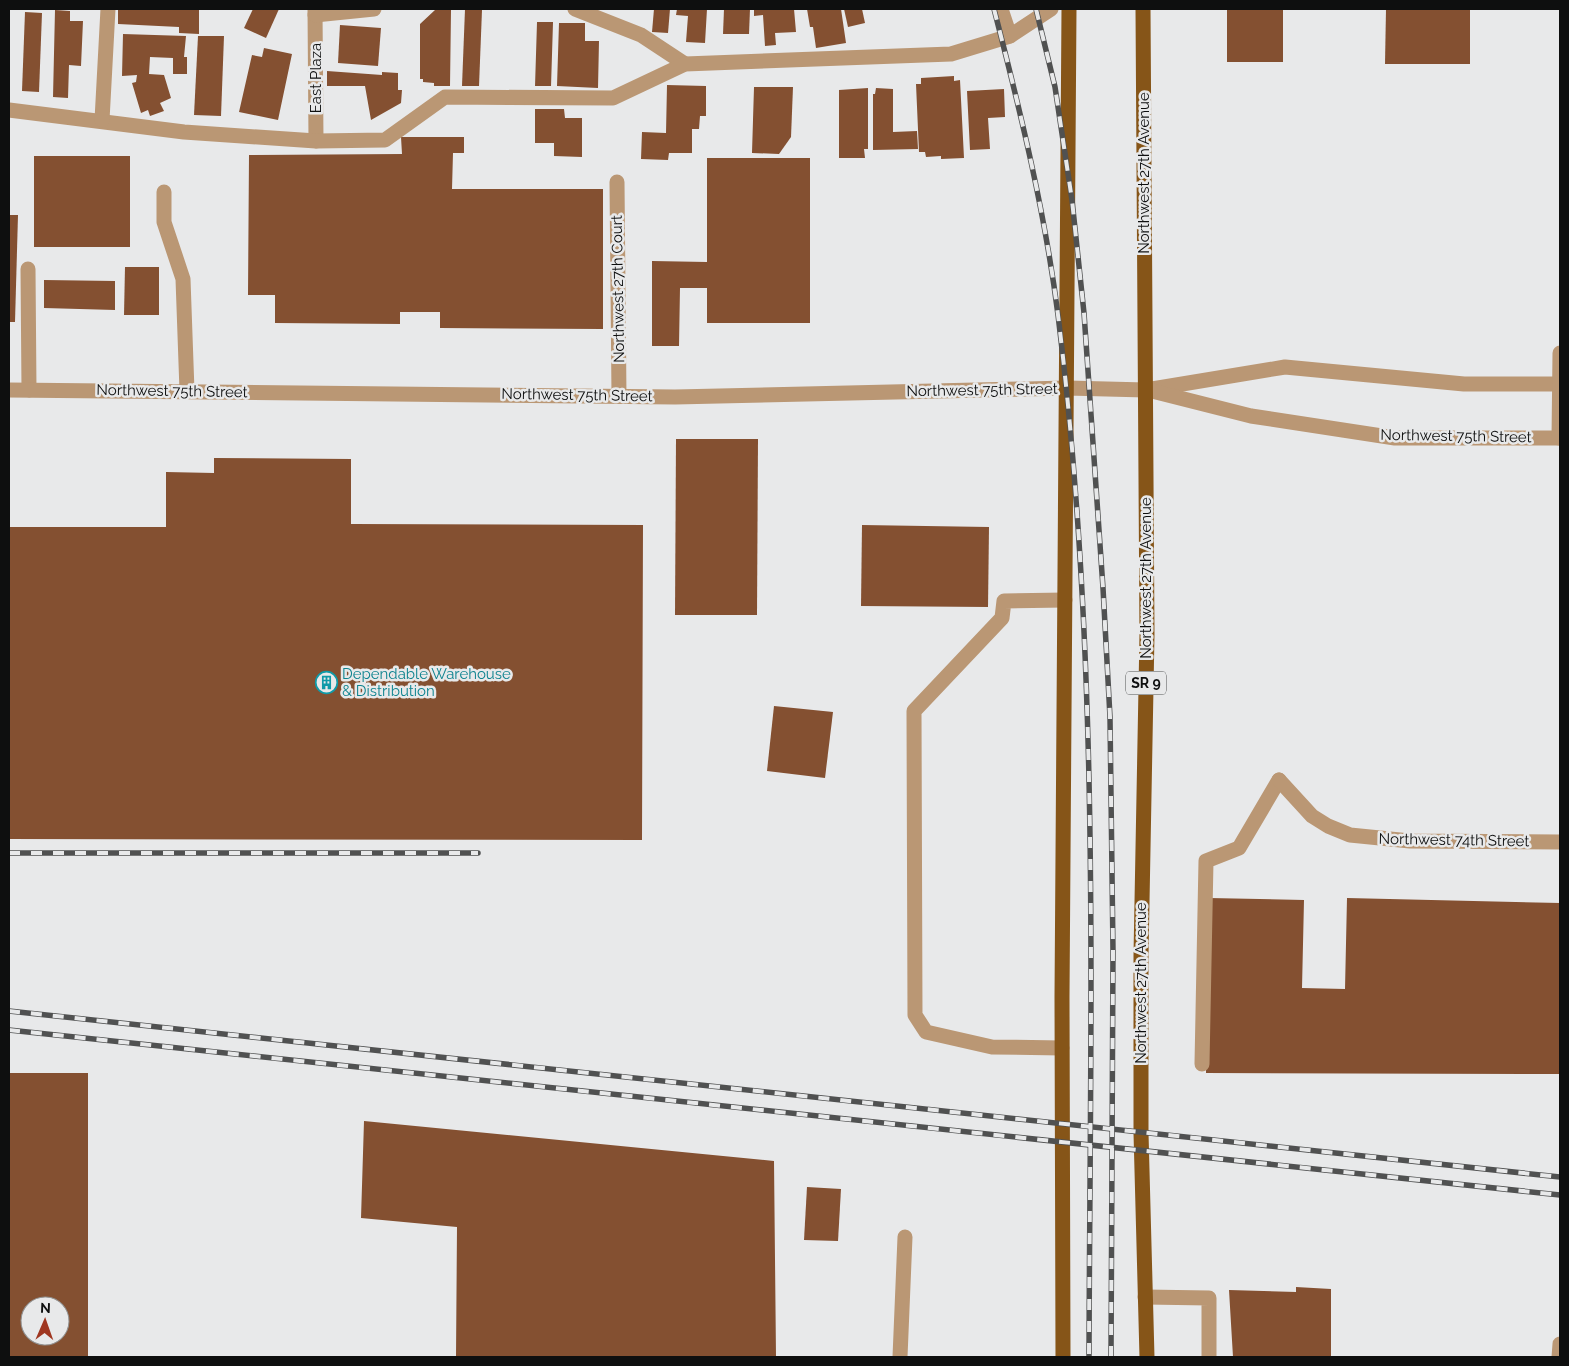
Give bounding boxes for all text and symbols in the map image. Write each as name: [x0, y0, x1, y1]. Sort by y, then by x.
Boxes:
street label: East Plaza: [307, 43, 325, 113]
street label: Northwest 27th Avenue: [1135, 92, 1153, 254]
street label: Northwest 27th Court: [608, 215, 628, 363]
street label: Northwest 75th Street: [906, 380, 1058, 400]
street label: Northwest 75th Street: [96, 381, 248, 401]
street label: Northwest 75th Street: [501, 385, 653, 405]
street label: Northwest 75th Street: [1380, 426, 1532, 446]
street label: Northwest 27th Avenue: [1137, 497, 1155, 659]
place label: Dependable Warehouse & Distribution: [342, 665, 511, 700]
building icon: Dependable Warehouse & Distribution: [314, 671, 338, 695]
road number: SR 9: [1126, 671, 1166, 694]
street label: Northwest 74th Street: [1379, 830, 1529, 850]
street label: Northwest 27th Avenue: [1132, 902, 1150, 1064]
north arrow: [20, 1296, 70, 1346]
text: N: [40, 1300, 51, 1316]

